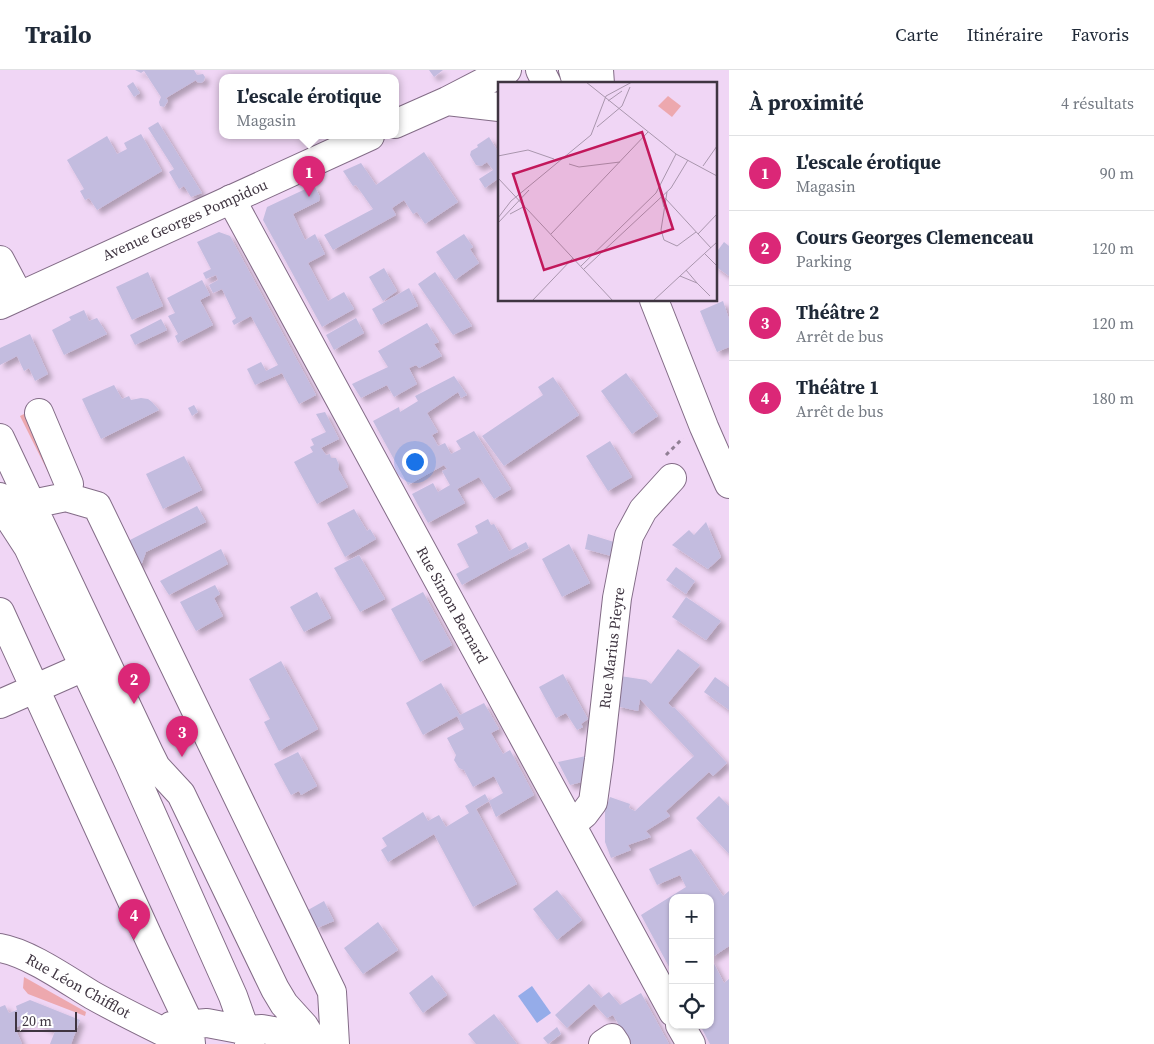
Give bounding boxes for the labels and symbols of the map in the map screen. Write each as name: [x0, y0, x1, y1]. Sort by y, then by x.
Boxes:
inset map: [498, 82, 716, 301]
pin: 1: [293, 156, 325, 197]
street label: Avenue Georges Pompidou: [99, 173, 271, 266]
your location: [402, 449, 428, 475]
street label: Rue Simon Bernard: [412, 543, 494, 667]
street label: Rue Marius Pieyre: [594, 586, 629, 710]
pin: 2: [118, 663, 150, 704]
pin: 3: [166, 716, 198, 757]
pin: 4: [118, 899, 150, 940]
street label: Rue Léon Chifflot: [22, 948, 134, 1023]
scale bar: [15, 1009, 78, 1032]

